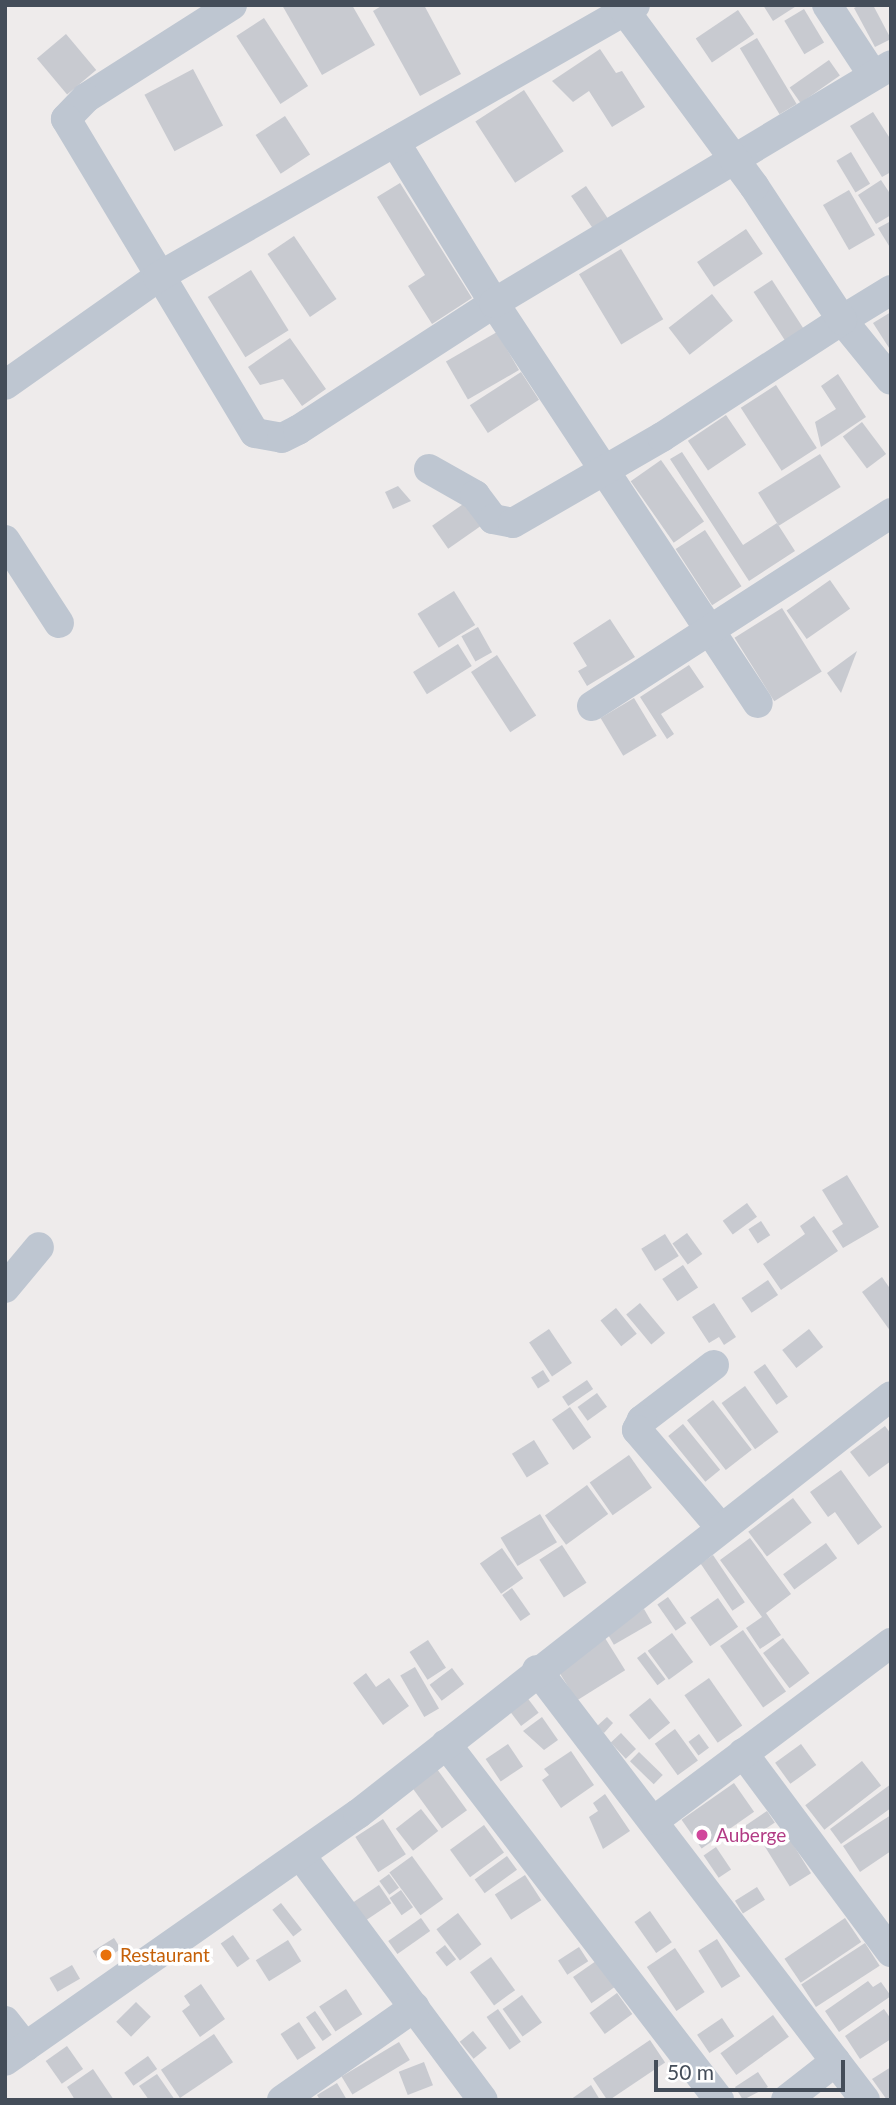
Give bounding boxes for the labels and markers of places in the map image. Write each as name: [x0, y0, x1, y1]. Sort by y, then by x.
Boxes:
place label: Auberge: [716, 1824, 786, 1846]
marker: Auberge: [694, 1827, 710, 1843]
place label: Restaurant: [120, 1944, 210, 1966]
marker: Restaurant: [98, 1947, 114, 1963]

